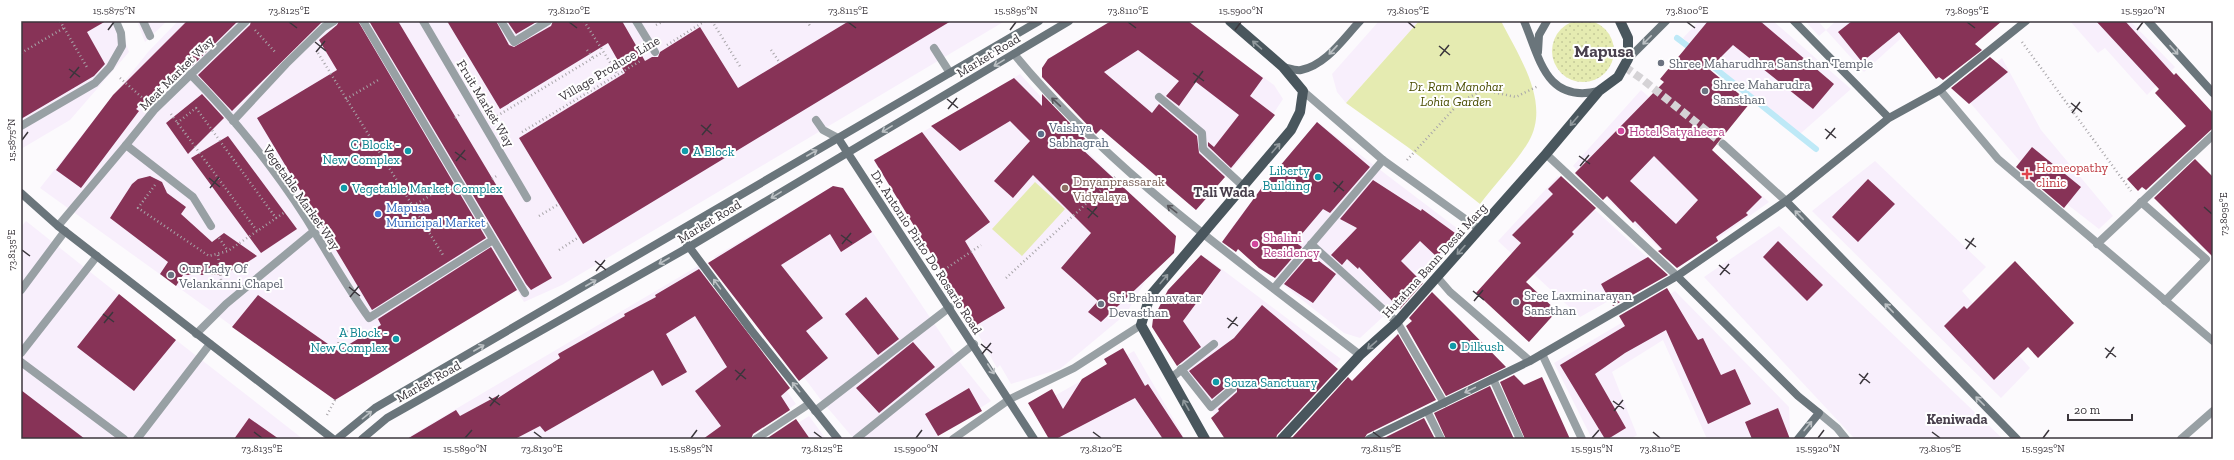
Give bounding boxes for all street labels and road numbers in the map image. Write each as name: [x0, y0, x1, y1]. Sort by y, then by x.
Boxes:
street label: Market Road: [954, 31, 1023, 80]
street label: Village Produce Line: [555, 32, 662, 105]
street label: Meat Market Way: [136, 33, 217, 113]
street label: Fruit Market Way: [454, 57, 518, 150]
street label: Vegetable Market Way: [259, 141, 344, 253]
street label: Dr. Antonio Pinto Do Rosario Road: [868, 167, 985, 337]
street label: Market Road: [675, 197, 744, 246]
street label: Hutatma Bann Desai Marg: [1379, 200, 1490, 321]
street label: Market Road: [393, 358, 463, 405]

